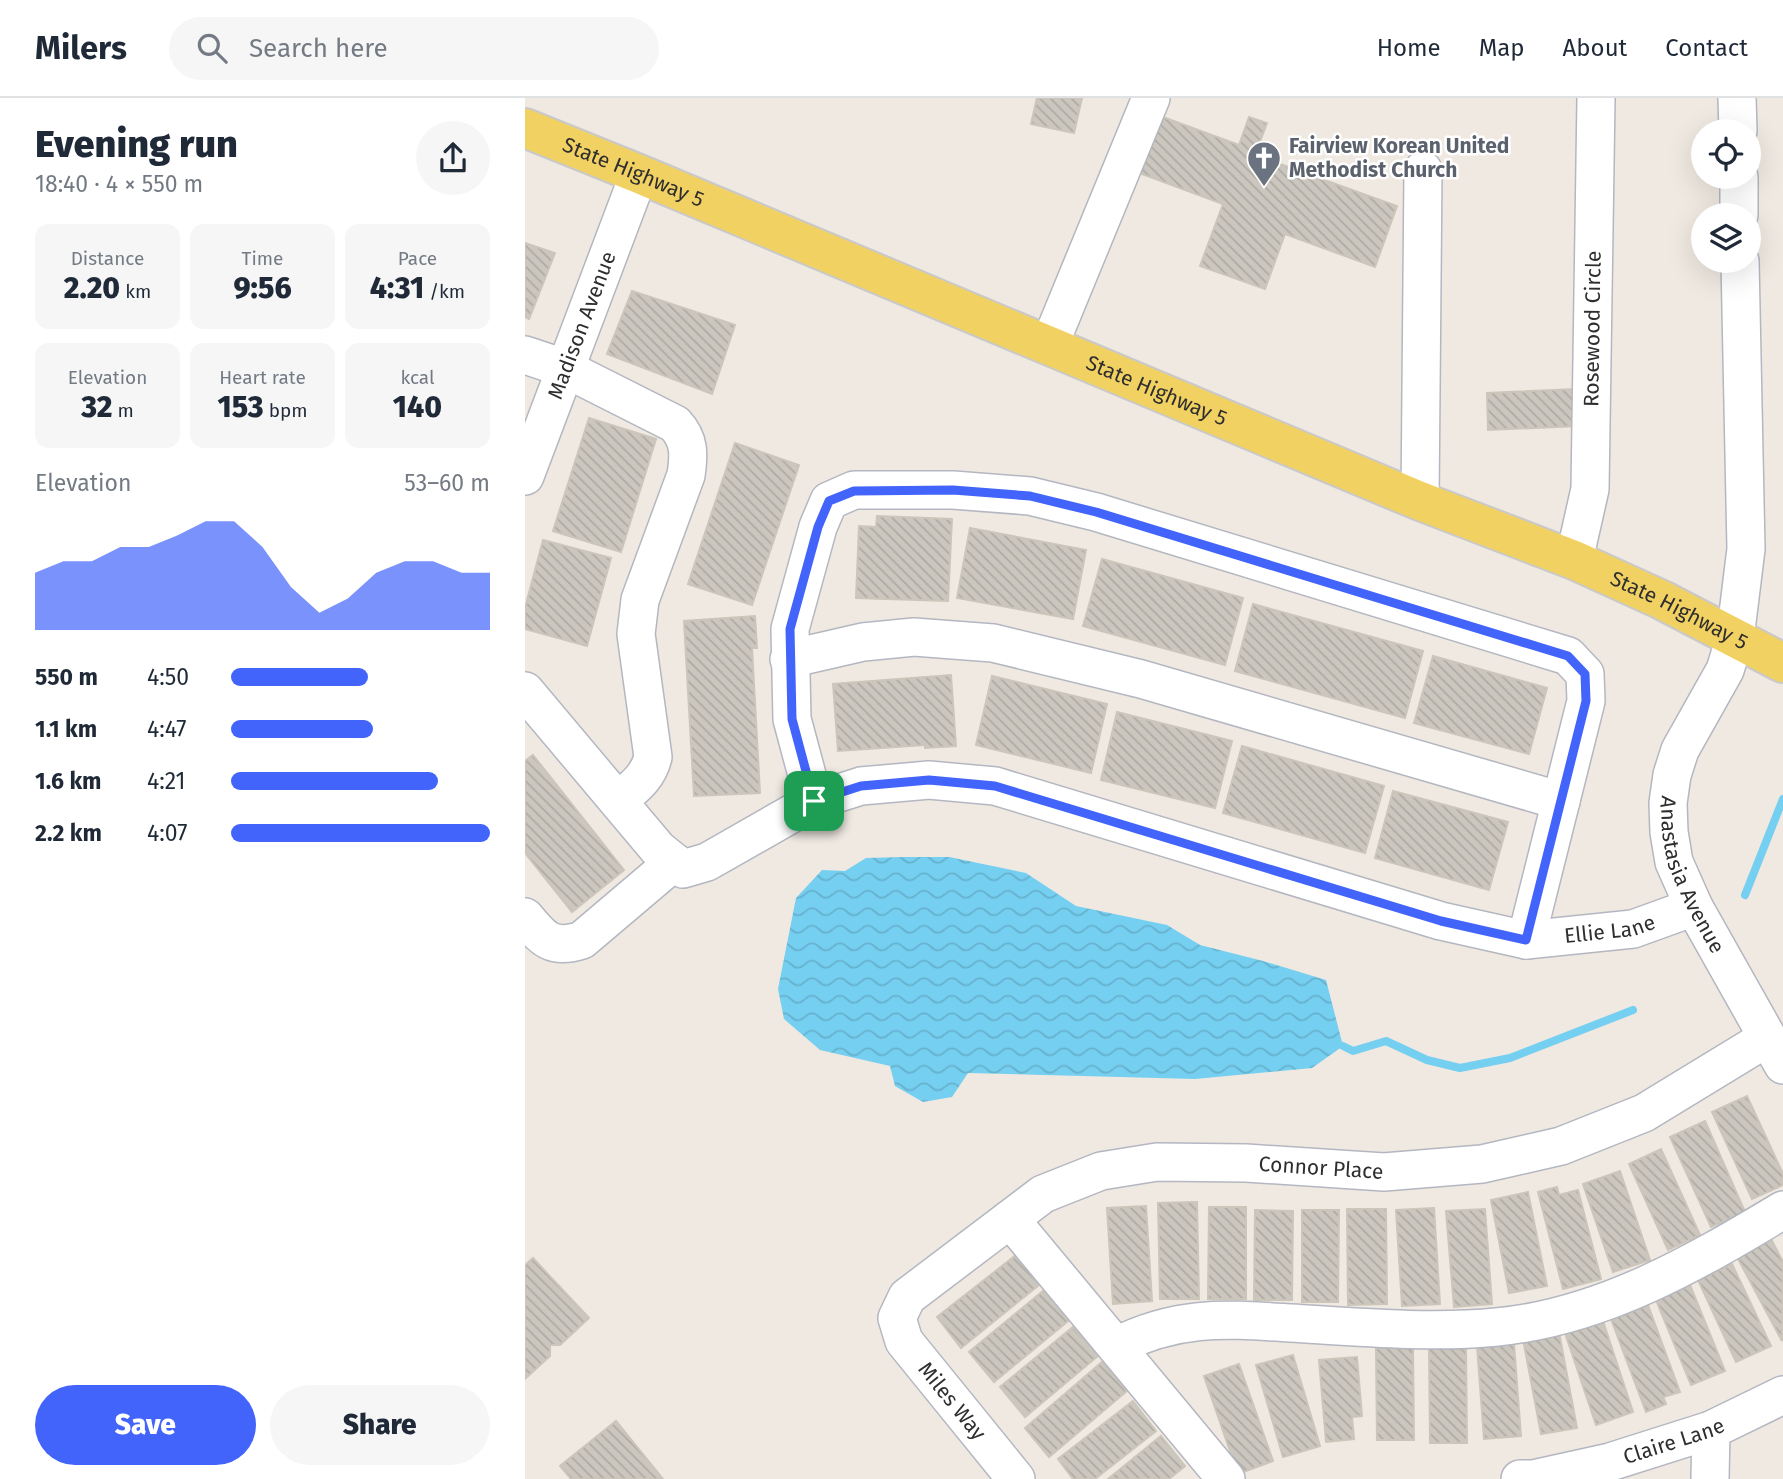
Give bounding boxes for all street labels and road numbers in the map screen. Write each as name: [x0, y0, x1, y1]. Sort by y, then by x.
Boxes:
street label: State Highway 5: [559, 132, 708, 213]
street label: Madison Avenue: [542, 248, 622, 403]
street label: Rosewood Circle: [1578, 250, 1607, 407]
street label: State Highway 5: [1082, 350, 1231, 432]
street label: State Highway 5: [1606, 565, 1752, 655]
street label: Anastasia Avenue: [1654, 794, 1730, 958]
street label: Ellie Lane: [1563, 909, 1659, 949]
street label: Connor Place: [1258, 1151, 1384, 1185]
street label: Miles Way: [913, 1357, 992, 1446]
street label: Claire Lane: [1620, 1412, 1729, 1470]

